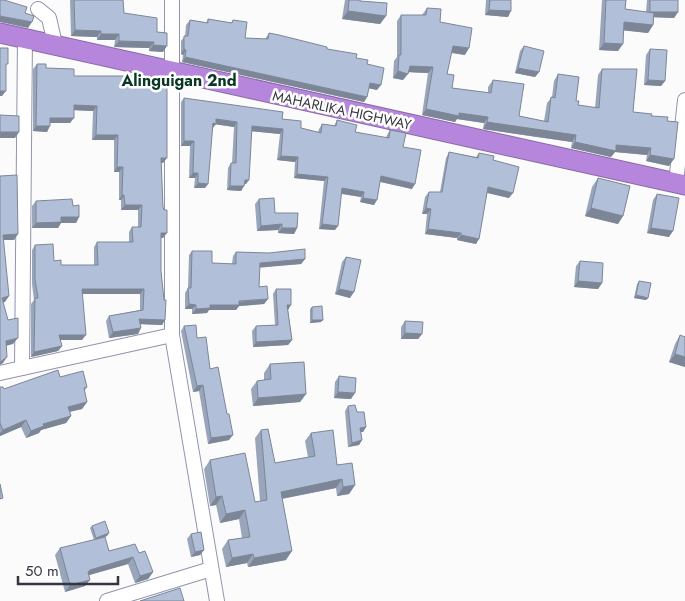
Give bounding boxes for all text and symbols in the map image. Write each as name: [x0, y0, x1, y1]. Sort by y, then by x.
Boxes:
district label: Alinguigan 2nd: [120, 69, 237, 92]
street label: MAHARLIKA HIGHWAY: [271, 85, 413, 135]
scale bar: [18, 554, 118, 586]
text: 50 m: [25, 560, 59, 582]

